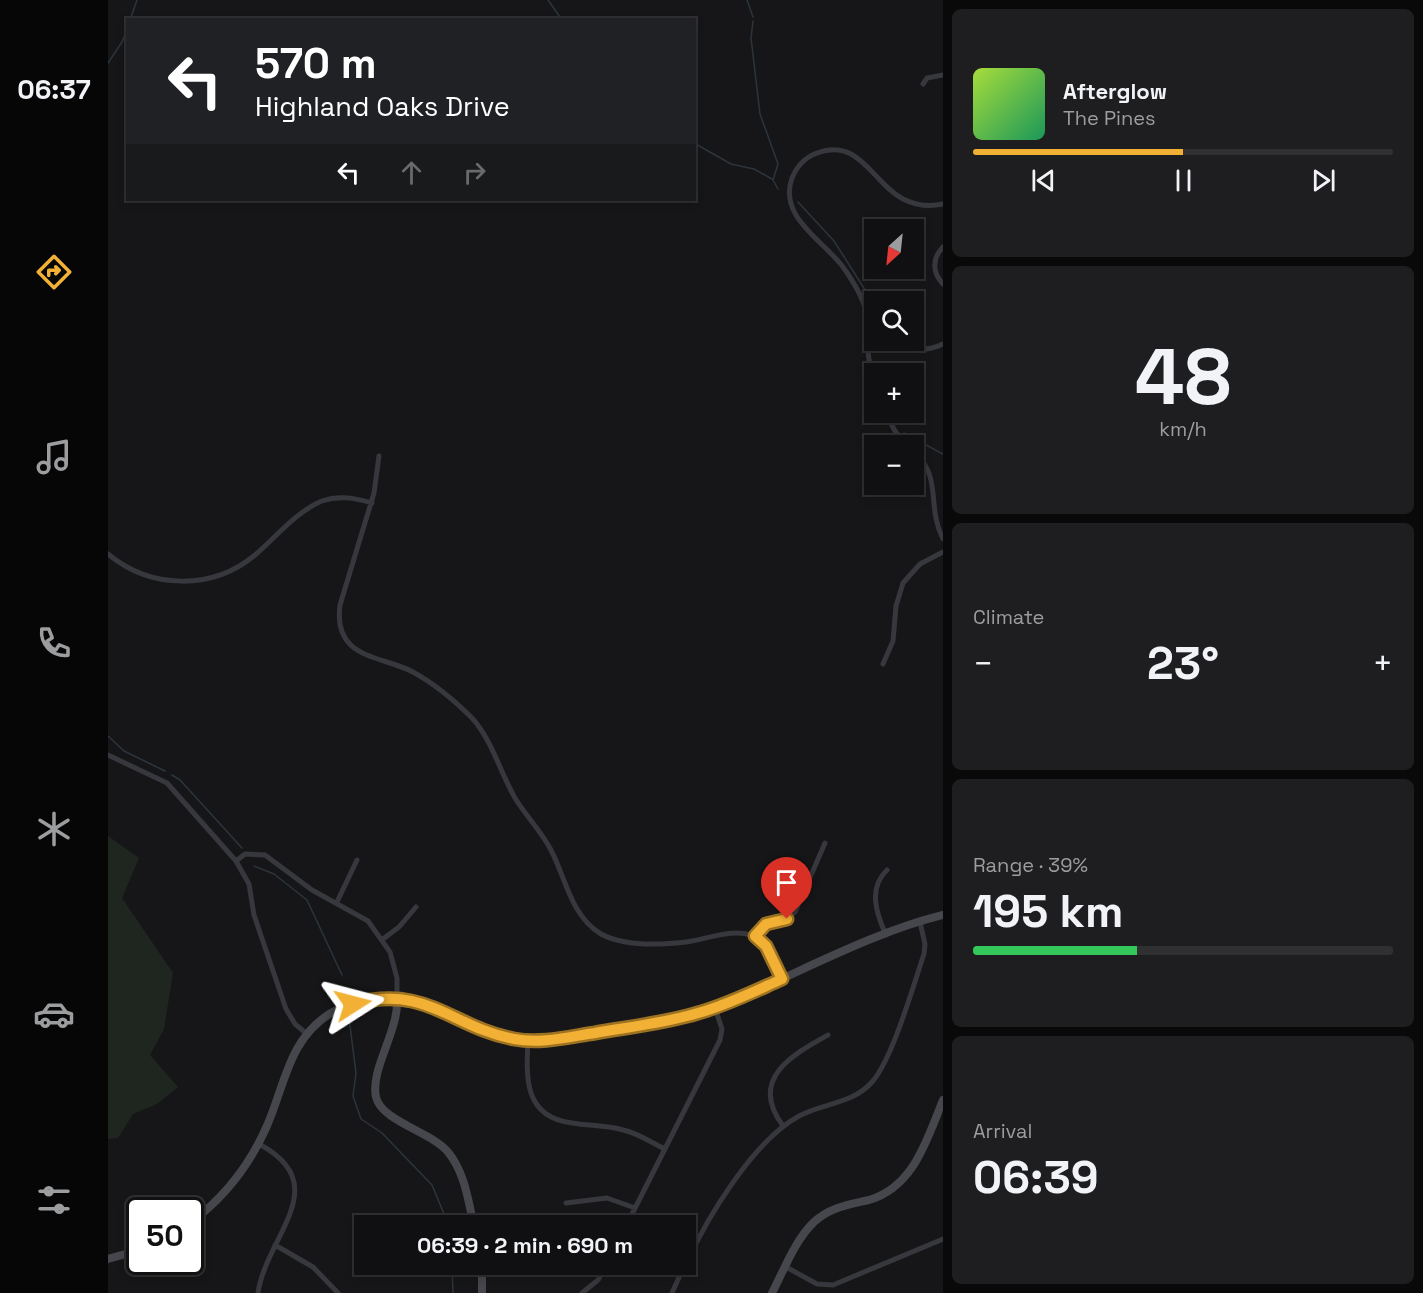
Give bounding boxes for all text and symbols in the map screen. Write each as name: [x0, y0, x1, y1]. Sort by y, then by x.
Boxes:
text: 570 m: [255, 37, 377, 90]
icon: left: [156, 42, 234, 120]
text: 06:37: [17, 72, 91, 107]
text: Afterglow: [1063, 77, 1167, 105]
text: Highland Oaks Drive: [255, 89, 510, 124]
text: The Pines: [1063, 105, 1156, 131]
icon: left: [332, 156, 365, 189]
icon: ahead: [395, 156, 428, 189]
icon: right: [458, 156, 491, 189]
icon: previous: [1027, 164, 1060, 197]
icon: pause: [1167, 164, 1200, 197]
icon: next: [1307, 164, 1340, 197]
north arrow: [864, 219, 924, 279]
map controls: [864, 219, 924, 495]
icon: directions: [33, 251, 75, 293]
button: search: [864, 291, 924, 351]
text: 48: [1135, 327, 1231, 427]
button: +: [864, 363, 924, 423]
text: km/h: [1159, 416, 1207, 442]
button: −: [864, 435, 924, 495]
icon: music: [33, 436, 75, 478]
text: Climate: [973, 604, 1044, 630]
icon: phone: [33, 622, 75, 664]
text: 23°: [1147, 635, 1219, 692]
text: −: [973, 643, 993, 685]
text: +: [1373, 643, 1393, 685]
icon: climate: [33, 808, 75, 850]
text: Range · 39%: [973, 852, 1088, 878]
pin: [761, 857, 812, 919]
icon: arrive: [770, 866, 803, 899]
text: 195 km: [973, 883, 1123, 940]
position arrow: [321, 972, 385, 1036]
icon: car: [33, 993, 75, 1035]
text: Arrival: [973, 1118, 1032, 1144]
text: 06:39: [973, 1149, 1099, 1206]
icon: filters: [33, 1179, 75, 1221]
speed limit sign: 50: [126, 1197, 204, 1275]
text: 06:39 · 2 min · 690 m: [417, 1231, 633, 1259]

